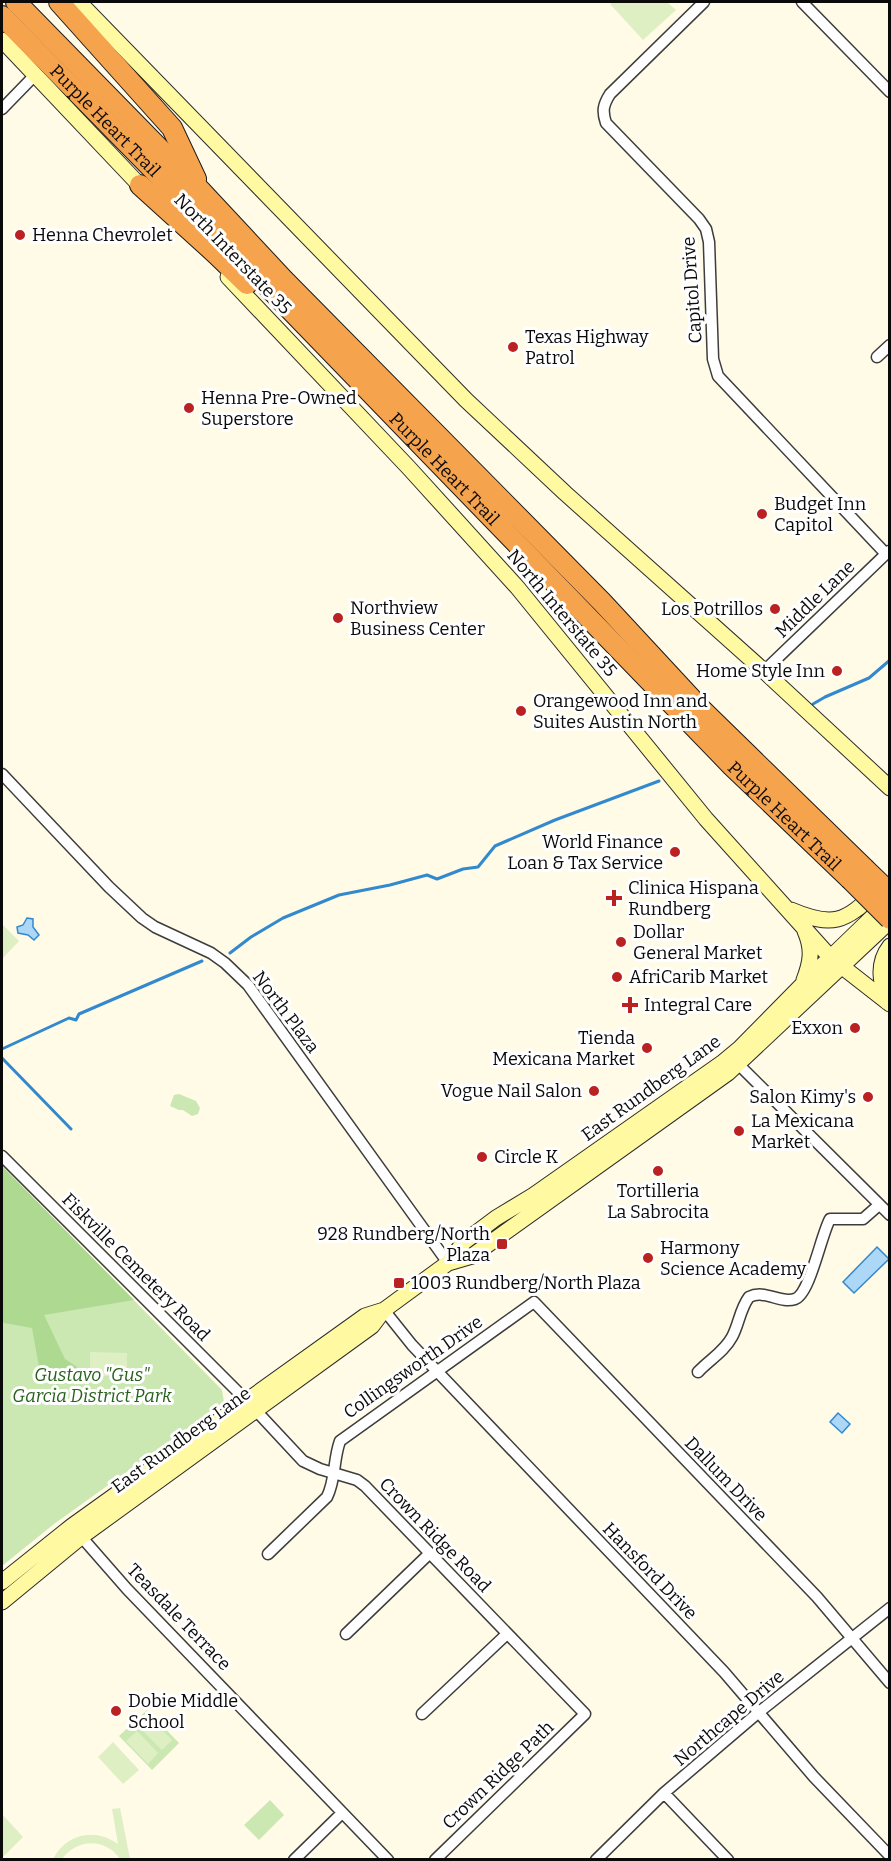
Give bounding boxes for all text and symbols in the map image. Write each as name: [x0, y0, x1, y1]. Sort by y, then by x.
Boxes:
street label: Purple Heart Trail: [45, 60, 165, 181]
street label: North Interstate 35: [170, 189, 296, 319]
place label: Henna Chevrolet: [32, 224, 173, 246]
marker: Henna Chevrolet: [13, 228, 27, 242]
street label: Capitol Drive: [677, 236, 707, 344]
place label: Texas Highway Patrol: [525, 326, 649, 369]
marker: Texas Highway Patrol: [506, 340, 520, 354]
place label: Henna Pre-Owned Superstore: [201, 387, 357, 430]
marker: Henna Pre-Owned Superstore: [182, 401, 196, 415]
street label: Purple Heart Trail: [385, 408, 504, 530]
place label: Budget Inn Capitol: [774, 493, 867, 536]
marker: Budget Inn Capitol: [755, 507, 769, 521]
street label: North Interstate 35: [502, 545, 622, 681]
street label: Middle Lane: [771, 556, 859, 642]
place label: Northview Business Center: [350, 597, 485, 640]
place label: Los Potrillos: [661, 598, 763, 620]
marker: Los Potrillos: [768, 602, 782, 616]
marker: Northview Business Center: [331, 611, 345, 625]
place label: Home Style Inn: [696, 660, 826, 682]
marker: Home Style Inn: [830, 664, 844, 678]
place label: Orangewood Inn and Suites Austin North: [533, 690, 708, 733]
marker: Orangewood Inn and Suites Austin North: [514, 704, 528, 718]
street label: Purple Heart Trail: [723, 757, 846, 875]
place label: World Finance Loan & Tax Service: [507, 831, 663, 874]
marker: World Finance Loan & Tax Service: [668, 845, 682, 859]
place label: Clinica Hispana Rundberg: [628, 877, 759, 920]
marker: Clinica Hispana Rundberg: [605, 889, 623, 907]
place label: Dollar General Market: [633, 921, 763, 964]
marker: Dollar General Market: [614, 935, 628, 949]
place label: AfriCarib Market: [629, 966, 769, 988]
street label: North Plaza: [248, 967, 324, 1058]
marker: AfriCarib Market: [610, 970, 624, 984]
place label: Integral Care: [644, 994, 752, 1016]
marker: Integral Care: [621, 996, 639, 1014]
place label: Exxon: [791, 1017, 844, 1039]
marker: Exxon: [848, 1021, 862, 1035]
place label: Tienda Mexicana Market: [492, 1027, 635, 1070]
street label: East Rundberg Lane: [577, 1030, 725, 1146]
marker: Tienda Mexicana Market: [640, 1041, 654, 1055]
place label: Vogue Nail Salon: [441, 1080, 583, 1102]
marker: Vogue Nail Salon: [587, 1084, 601, 1098]
place label: Salon Kimy's: [749, 1086, 856, 1108]
marker: Salon Kimy's: [861, 1090, 875, 1104]
place label: La Mexicana Market: [751, 1110, 854, 1153]
marker: La Mexicana Market: [732, 1124, 746, 1138]
place label: Circle K: [494, 1146, 559, 1168]
marker: Circle K: [475, 1150, 489, 1164]
marker: Tortilleria La Sabrocita: [651, 1164, 665, 1178]
place label: Tortilleria La Sabrocita: [607, 1180, 709, 1223]
street label: Fiskville Cemetery Road: [57, 1188, 215, 1346]
place label: 928 Rundberg/North Plaza: [317, 1223, 490, 1266]
marker: 928 Rundberg/North Plaza: [495, 1237, 509, 1251]
place label: Harmony Science Academy: [660, 1237, 807, 1280]
marker: Harmony Science Academy: [641, 1251, 655, 1265]
place label: 1003 Rundberg/North Plaza: [411, 1272, 641, 1294]
marker: 1003 Rundberg/North Plaza: [392, 1276, 406, 1290]
street label: Collingsworth Drive: [339, 1311, 487, 1423]
park label: Gustavo "Gus" Garcia District Park: [12, 1364, 172, 1407]
street label: East Rundberg Lane: [107, 1382, 255, 1498]
street label: Dallum Drive: [680, 1432, 772, 1526]
street label: Crown Ridge Road: [375, 1473, 496, 1597]
street label: Hansford Drive: [598, 1518, 702, 1624]
street label: Teasdale Terrace: [122, 1559, 236, 1675]
street label: Northcape Drive: [669, 1666, 789, 1770]
place label: Dobie Middle School: [128, 1690, 238, 1733]
marker: Dobie Middle School: [109, 1704, 123, 1718]
street label: Crown Ridge Path: [438, 1716, 558, 1834]

